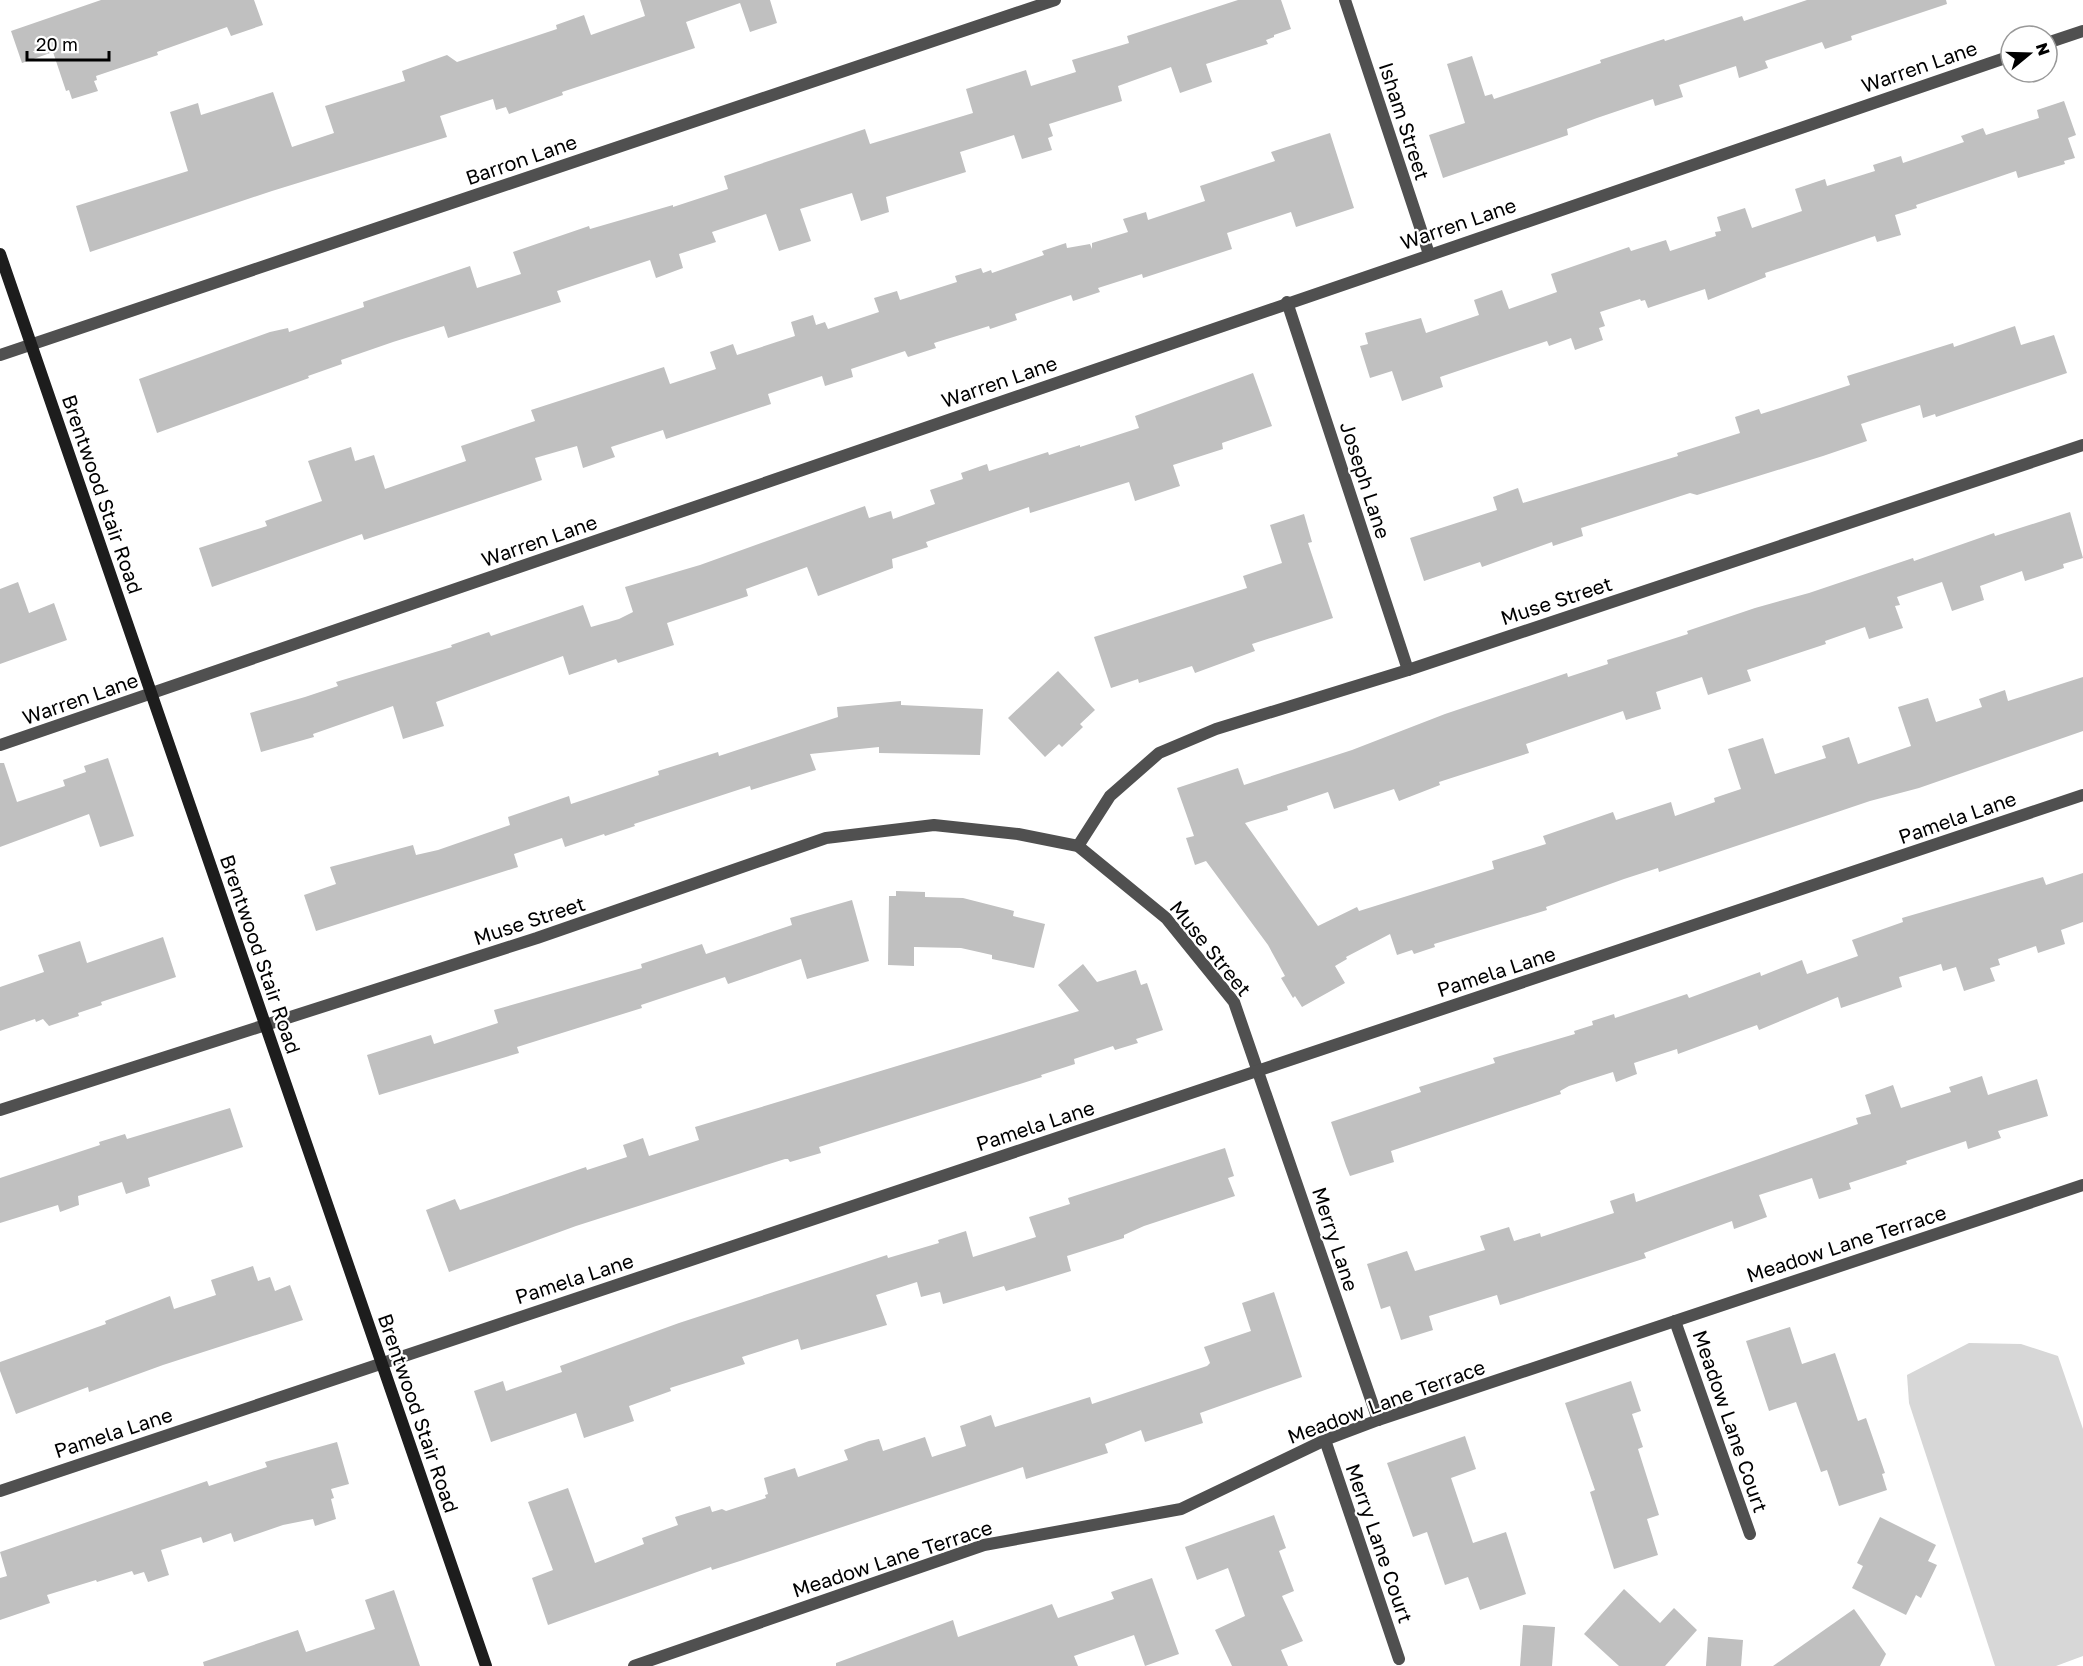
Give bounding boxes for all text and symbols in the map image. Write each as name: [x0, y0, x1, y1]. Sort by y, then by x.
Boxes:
scale bar: [27, 24, 110, 62]
north arrow: [1999, 24, 2059, 84]
text: 20 m: [36, 33, 78, 55]
street label: Warren Lane: [1858, 35, 1980, 97]
text: N: [2032, 40, 2055, 58]
street label: Isham Street: [1375, 59, 1435, 183]
street label: Barron Lane: [462, 129, 580, 189]
street label: Warren Lane: [1397, 192, 1519, 254]
street label: Warren Lane: [938, 350, 1060, 412]
street label: Brentwood Stair Road: [58, 391, 148, 597]
street label: Joseph Lane: [1336, 418, 1396, 542]
street label: Warren Lane: [478, 509, 600, 571]
street label: Muse Street: [1497, 571, 1615, 629]
street label: Warren Lane: [19, 667, 141, 729]
street label: Pamela Lane: [1895, 786, 2019, 848]
street label: Brentwood Stair Road: [216, 851, 306, 1057]
street label: Muse Street: [470, 891, 588, 949]
street label: Muse Street: [1165, 895, 1257, 1001]
street label: Pamela Lane: [1434, 941, 1558, 1001]
street label: Pamela Lane: [973, 1095, 1097, 1155]
street label: Merry Lane: [1308, 1184, 1364, 1294]
street label: Meadow Lane Terrace: [1743, 1199, 1949, 1287]
street label: Pamela Lane: [512, 1248, 636, 1308]
street label: Brentwood Stair Road: [374, 1310, 464, 1516]
street label: Meadow Lane Court: [1689, 1327, 1773, 1515]
street label: Meadow Lane Terrace: [1284, 1354, 1488, 1448]
street label: Pamela Lane: [51, 1402, 175, 1462]
street label: Merry Lane Court: [1341, 1460, 1419, 1626]
street label: Meadow Lane Terrace: [789, 1514, 995, 1602]

